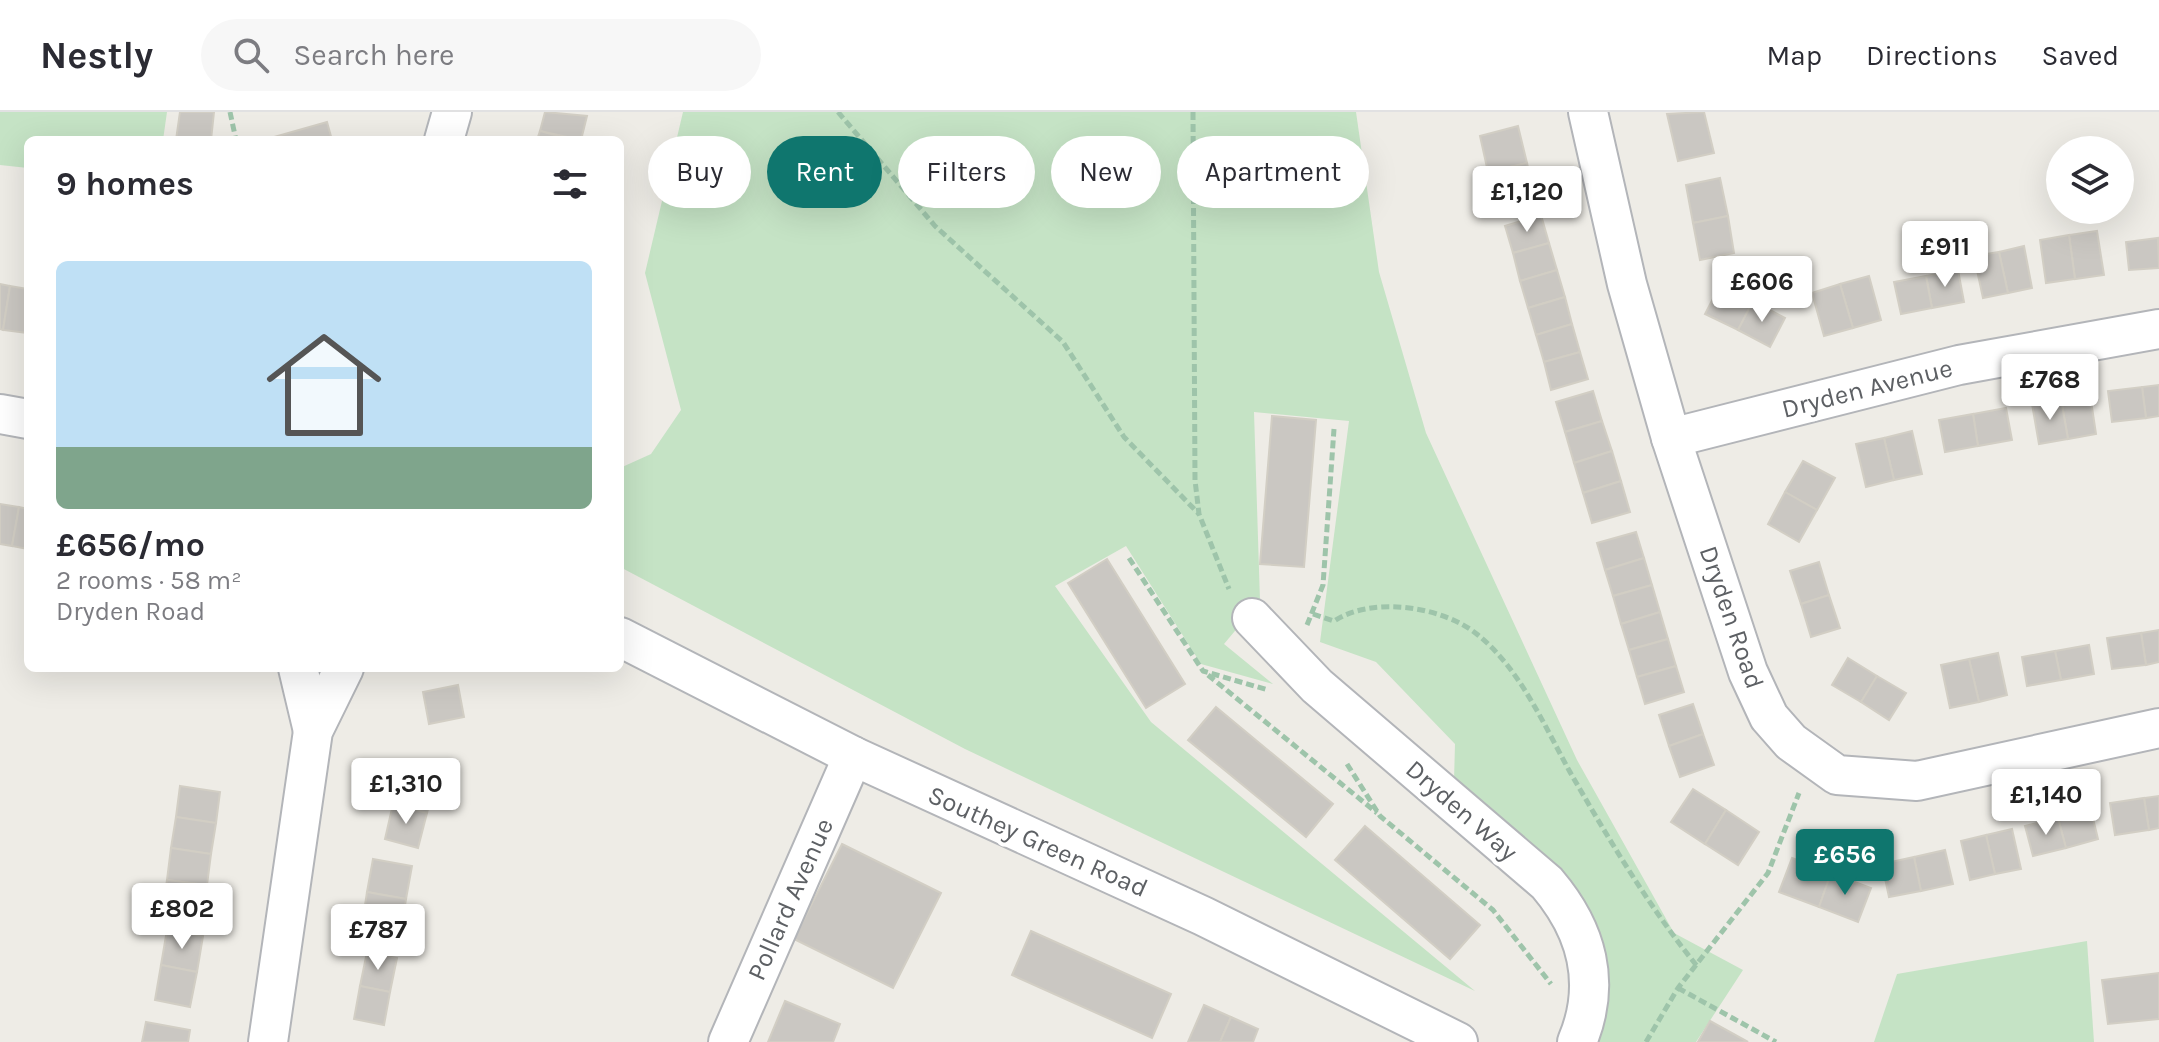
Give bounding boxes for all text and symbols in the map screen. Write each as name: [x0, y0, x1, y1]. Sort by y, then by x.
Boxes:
search box: [201, 19, 761, 91]
text: Nestly: [40, 33, 153, 78]
icon: search: [229, 33, 273, 77]
text: Search here: [293, 37, 455, 73]
text: Map: [1767, 39, 1822, 72]
text: Directions: [1866, 39, 1998, 72]
text: Saved: [2042, 39, 2119, 72]
chip: Buy: [648, 136, 751, 208]
chip: Rent: [767, 136, 882, 208]
chip: Filters: [898, 136, 1035, 208]
chip: New: [1051, 136, 1161, 208]
chip: Apartment: [1177, 136, 1369, 208]
map controls: [2046, 136, 2134, 224]
button: layers: [2046, 136, 2134, 224]
icon: filters: [548, 162, 592, 206]
text: 9 homes: [56, 164, 194, 204]
pin: £1,120: [1462, 166, 1592, 234]
text: £1,120: [1491, 176, 1563, 207]
pin: £911: [1898, 221, 1992, 289]
text: £911: [1920, 231, 1970, 262]
pin: £606: [1715, 256, 1809, 324]
text: £606: [1730, 266, 1794, 297]
icon: home: [252, 313, 396, 457]
street label: Dryden Avenue: [1779, 352, 1956, 425]
pin: £768: [2003, 354, 2097, 422]
text: £768: [2019, 364, 2081, 395]
text: £656/mo: [56, 525, 205, 565]
street label: Dryden Road: [1693, 542, 1770, 693]
text: 2 rooms · 58 m²: [56, 565, 242, 596]
text: Dryden Road: [56, 596, 205, 627]
street label: Dryden Way: [1399, 753, 1524, 867]
pin: £1,310: [341, 758, 471, 826]
text: £1,310: [369, 768, 443, 799]
pin: £1,140: [1981, 769, 2111, 837]
street label: Southey Green Road: [923, 779, 1153, 904]
text: £1,140: [2010, 779, 2082, 810]
street label: Pollard Avenue: [741, 813, 840, 985]
pin: £656: [1798, 829, 1892, 897]
text: £656: [1814, 839, 1876, 870]
pin: £802: [135, 883, 229, 951]
text: £802: [150, 893, 214, 924]
pin: £787: [331, 904, 425, 972]
text: £787: [349, 914, 407, 945]

